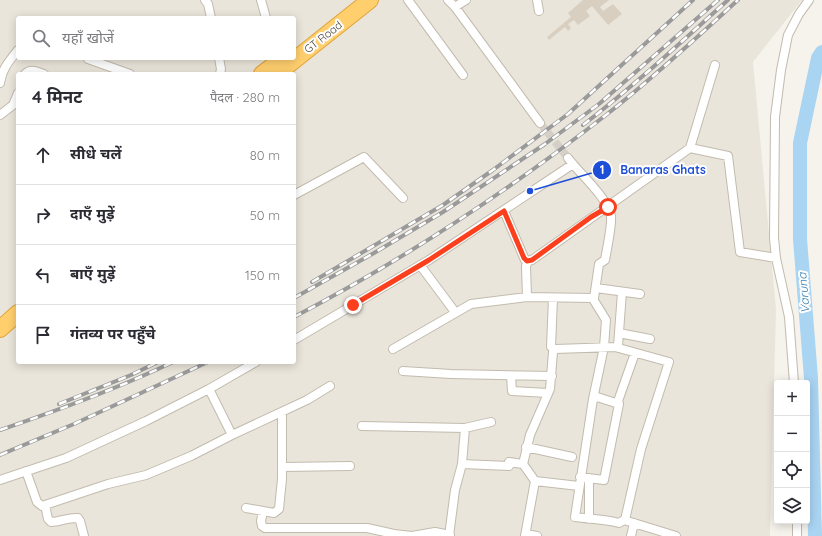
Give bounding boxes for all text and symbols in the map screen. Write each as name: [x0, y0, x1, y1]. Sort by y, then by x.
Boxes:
search box: [16, 16, 296, 60]
street label: GT Road: [301, 18, 345, 56]
icon: search: [30, 27, 52, 49]
text: यहाँ खोजें: [62, 28, 114, 47]
text: 4 मिनट: [32, 86, 82, 107]
text: पैदल · 280 m: [210, 89, 280, 105]
icon: ahead: [32, 144, 54, 166]
text: सीधे चलें: [70, 144, 121, 163]
text: 80 m: [250, 147, 280, 163]
callout: Banaras Ghats: [592, 158, 713, 182]
text: 1: [600, 162, 604, 177]
text: Banaras Ghats: [620, 162, 706, 177]
route start: [599, 198, 617, 216]
icon: right: [32, 204, 54, 226]
text: दाएँ मुड़ें: [70, 204, 114, 223]
text: 50 m: [250, 207, 280, 223]
icon: left: [32, 264, 54, 286]
text: बाएँ मुड़ें: [70, 264, 115, 283]
text: 150 m: [245, 267, 280, 283]
water label: Varuna: [794, 271, 813, 314]
route end: [344, 296, 362, 314]
icon: arrive: [32, 324, 54, 346]
text: गंतव्य पर पहुँचे: [70, 324, 156, 343]
map controls: [774, 380, 810, 524]
button: +: [774, 380, 810, 416]
button: −: [774, 416, 810, 452]
button: locate: [774, 452, 810, 488]
button: layers: [774, 488, 810, 524]

